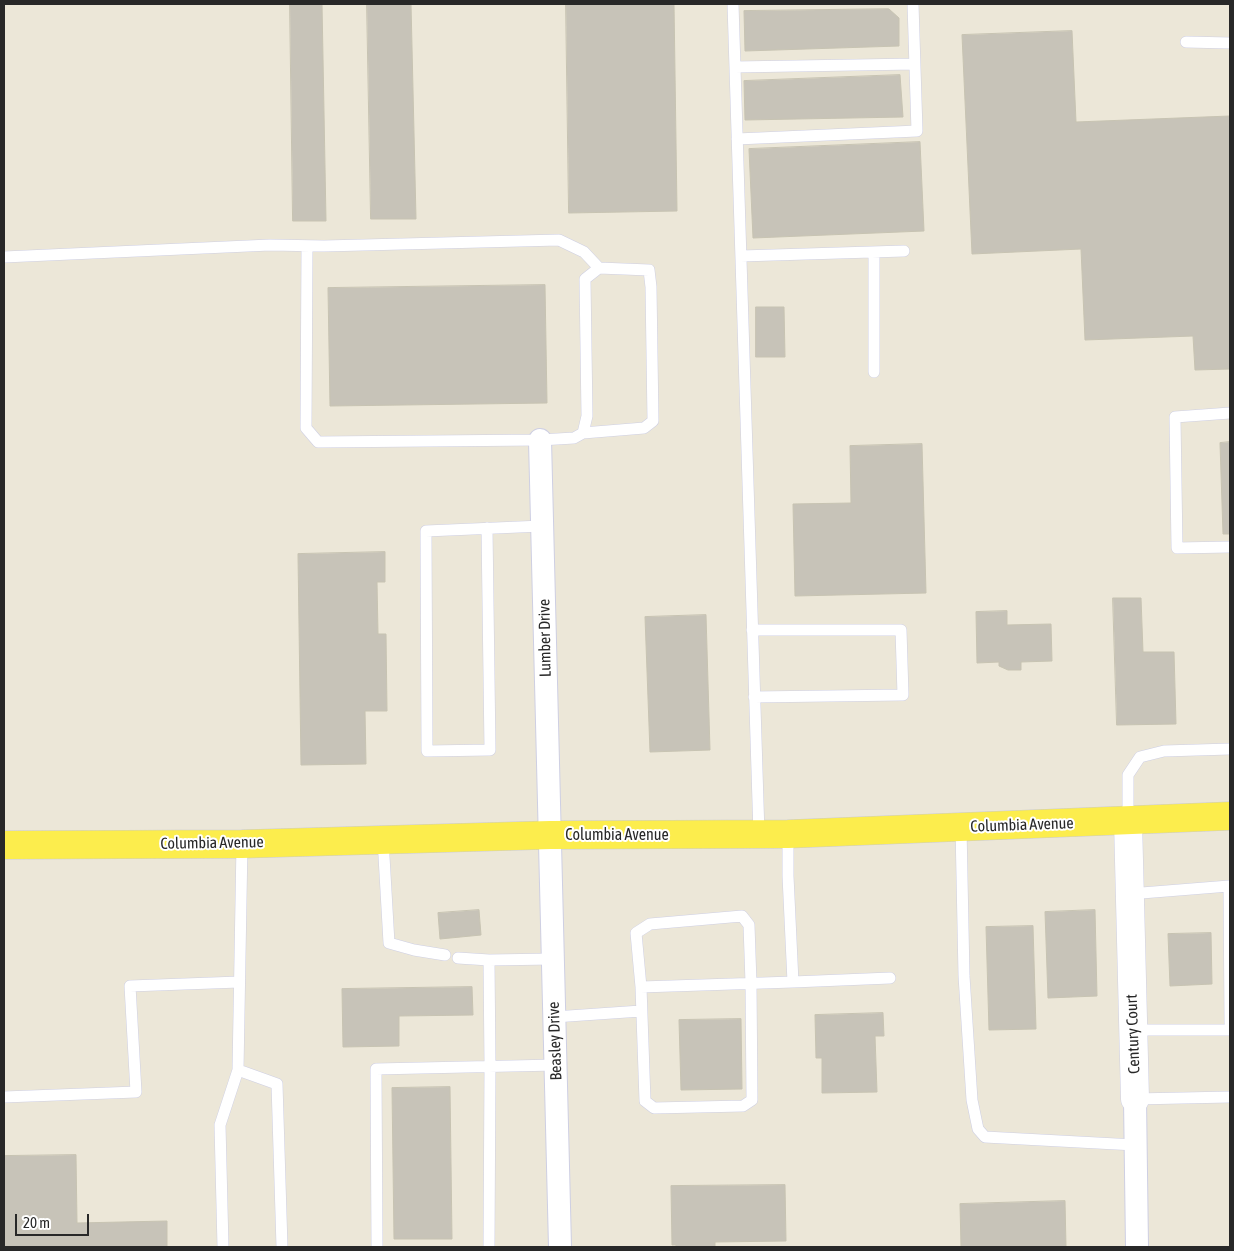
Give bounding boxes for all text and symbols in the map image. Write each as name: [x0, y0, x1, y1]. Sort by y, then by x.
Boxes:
street label: Lumber Drive: [535, 599, 555, 677]
street label: Columbia Avenue: [970, 814, 1074, 836]
street label: Columbia Avenue: [565, 825, 669, 845]
street label: Columbia Avenue: [160, 832, 264, 854]
street label: Century Court: [1122, 994, 1144, 1074]
street label: Beasley Drive: [544, 1001, 566, 1081]
scale bar: [18, 1204, 91, 1236]
text: 20 m: [23, 1214, 50, 1231]

